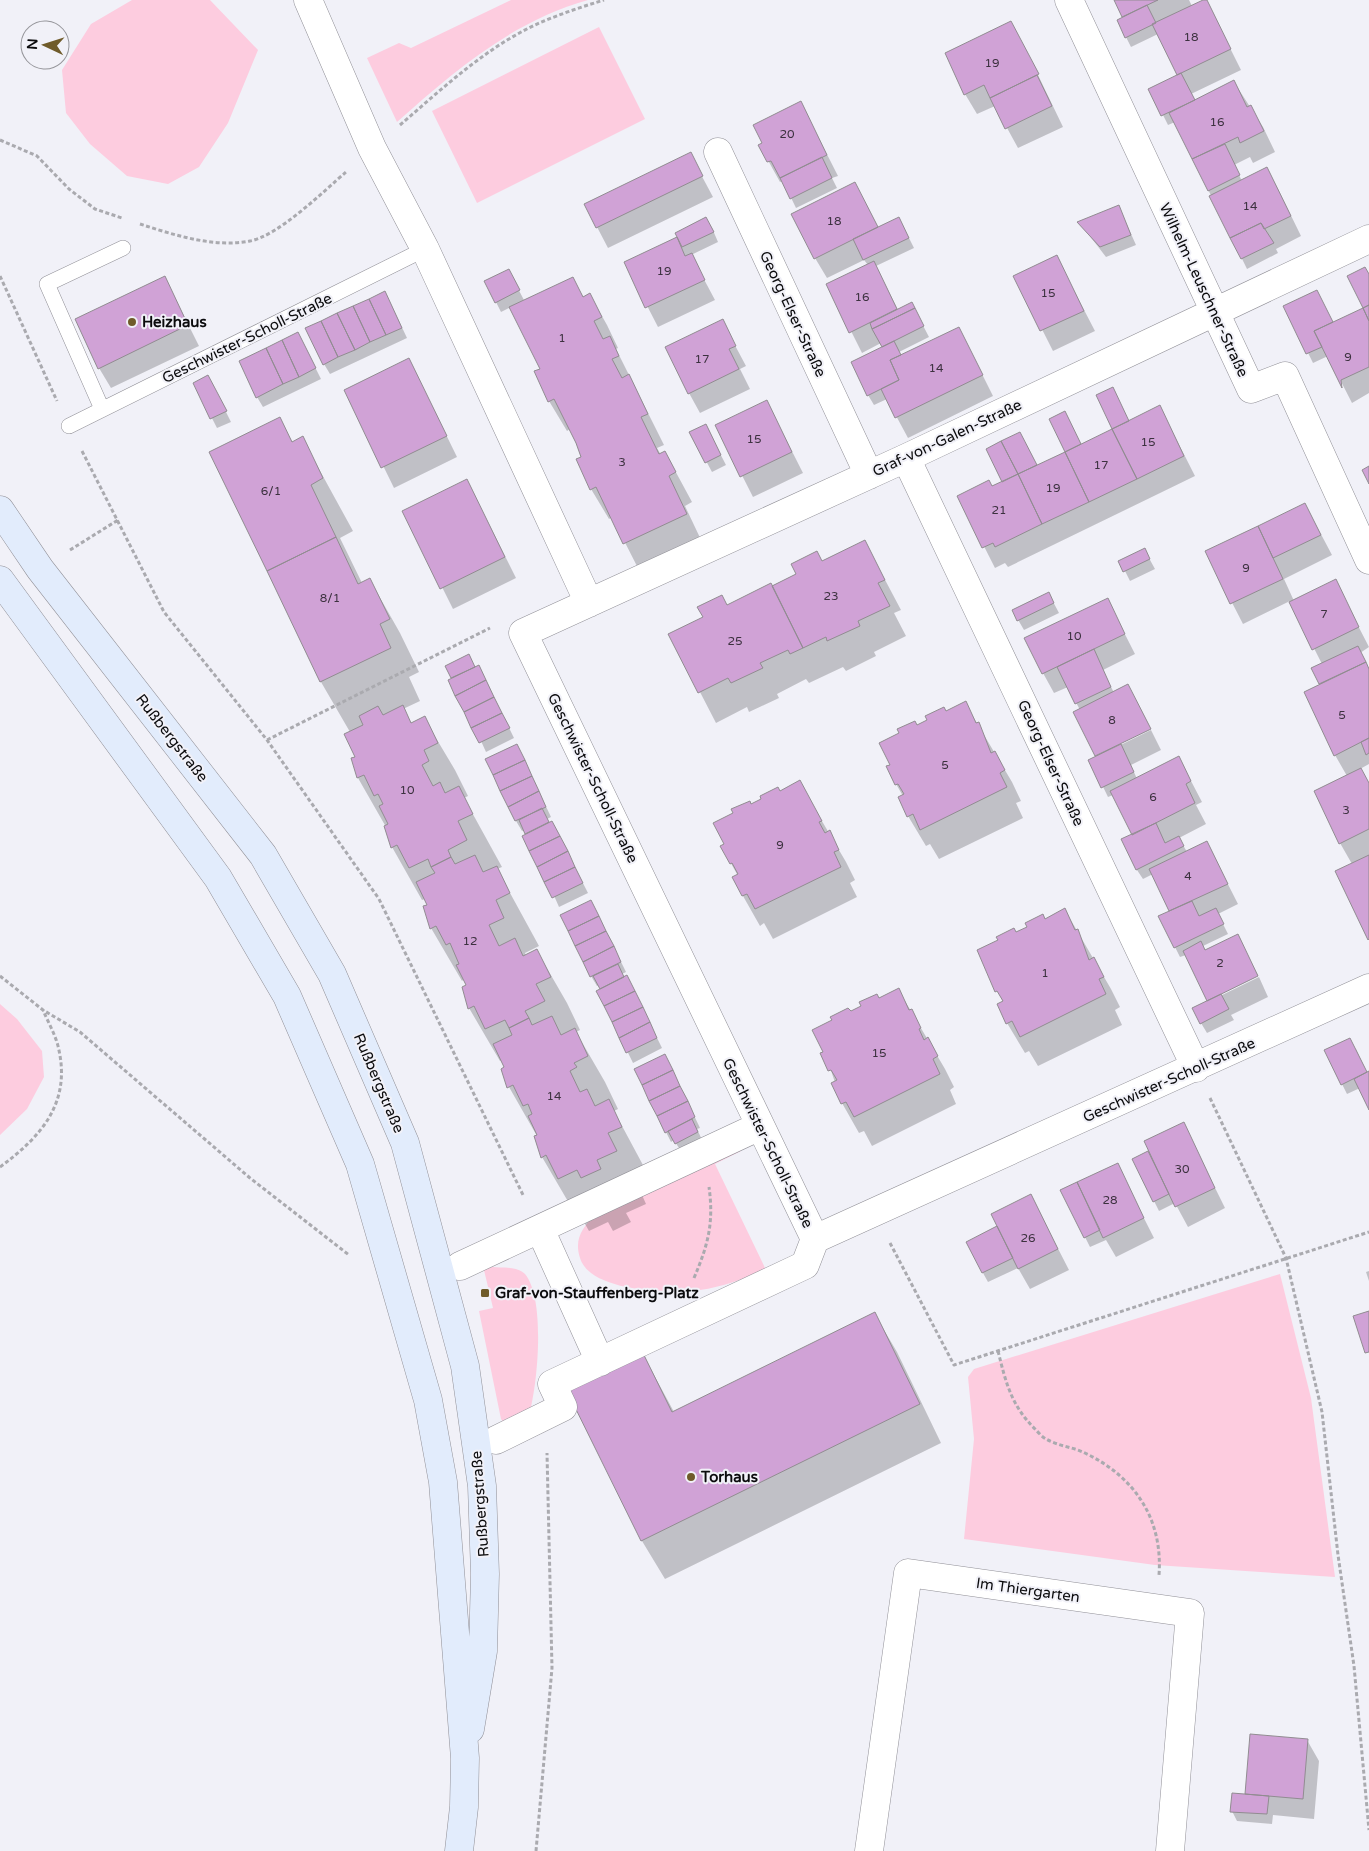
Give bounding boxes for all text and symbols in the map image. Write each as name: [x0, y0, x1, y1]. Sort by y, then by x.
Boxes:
north arrow: [20, 20, 70, 70]
house number: 18: [1183, 30, 1199, 44]
text: N: [24, 38, 41, 50]
house number: 19: [984, 56, 1000, 70]
house number: 16: [1209, 115, 1225, 129]
house number: 20: [779, 127, 795, 141]
house number: 14: [1242, 199, 1258, 213]
street label: Wilhelm-Leuschner-Straße: [1156, 200, 1252, 380]
house number: 18: [826, 214, 842, 228]
street label: Georg-Elser-Straße: [756, 248, 830, 380]
house number: 19: [656, 264, 672, 278]
house number: 15: [1040, 286, 1056, 300]
street label: Geschwister-Scholl-Straße: [159, 289, 335, 387]
house number: 16: [854, 290, 870, 304]
place label: Heizhaus: [142, 313, 207, 331]
marker: Heizhaus: [126, 316, 138, 328]
house number: 1: [558, 331, 566, 345]
house number: 9: [1344, 350, 1352, 364]
house number: 17: [694, 352, 710, 366]
house number: 14: [928, 361, 944, 375]
street label: Graf-von-Galen-Straße: [870, 396, 1024, 480]
house number: 15: [746, 432, 762, 446]
house number: 15: [1140, 435, 1156, 449]
house number: 3: [618, 455, 626, 469]
house number: 17: [1093, 458, 1109, 472]
house number: 19: [1045, 481, 1061, 495]
house number: 6/1: [261, 484, 281, 498]
house number: 21: [991, 503, 1007, 517]
house number: 9: [1242, 561, 1250, 575]
house number: 23: [823, 589, 839, 603]
house number: 8/1: [320, 591, 340, 605]
house number: 7: [1320, 607, 1328, 621]
house number: 10: [1066, 629, 1082, 643]
house number: 25: [727, 634, 743, 648]
street label: Rußbergstraße: [132, 690, 212, 786]
street label: Geschwister-Scholl-Straße: [544, 690, 642, 866]
street label: Georg-Elser-Straße: [1014, 697, 1088, 829]
house number: 5: [1338, 708, 1346, 722]
house number: 8: [1108, 713, 1116, 727]
house number: 5: [941, 758, 949, 772]
house number: 10: [399, 783, 415, 797]
house number: 6: [1149, 790, 1157, 804]
house number: 3: [1342, 803, 1350, 817]
house number: 9: [776, 838, 784, 852]
house number: 4: [1184, 869, 1192, 883]
house number: 12: [462, 934, 478, 948]
house number: 2: [1216, 956, 1224, 970]
house number: 1: [1041, 966, 1049, 980]
street label: Rußbergstraße: [350, 1030, 408, 1136]
street label: Geschwister-Scholl-Straße: [1080, 1034, 1258, 1126]
house number: 15: [871, 1046, 887, 1060]
street label: Geschwister-Scholl-Straße: [719, 1055, 817, 1231]
house number: 14: [546, 1089, 562, 1103]
house number: 30: [1174, 1162, 1190, 1176]
house number: 28: [1102, 1193, 1118, 1207]
house number: 26: [1020, 1231, 1036, 1245]
place label: Graf-von-Stauffenberg-Platz: [495, 1284, 699, 1303]
marker: Graf-von-Stauffenberg-Platz: [479, 1287, 491, 1299]
street label: Rußbergstraße: [467, 1450, 493, 1558]
place label: Torhaus: [700, 1468, 758, 1486]
marker: Torhaus: [685, 1471, 697, 1483]
street label: Im Thiergarten: [975, 1574, 1081, 1606]

